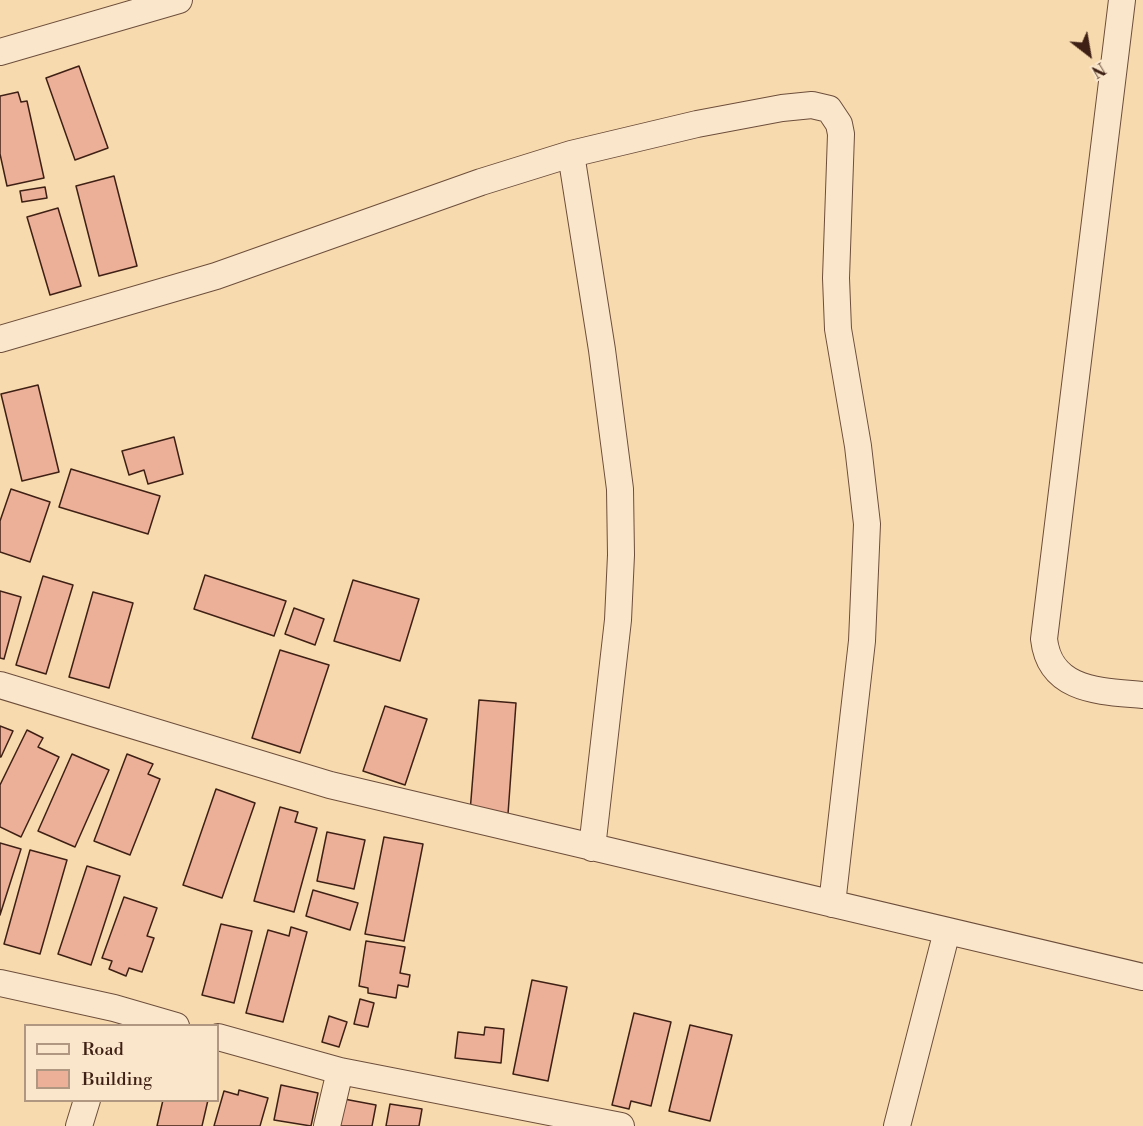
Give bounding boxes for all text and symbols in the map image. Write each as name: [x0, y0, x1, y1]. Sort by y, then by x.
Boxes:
north arrow: [1059, 24, 1119, 84]
text: N: [1088, 58, 1109, 81]
legend: [24, 1024, 219, 1102]
text: Road: [82, 1038, 124, 1061]
text: Building: [82, 1068, 152, 1091]

